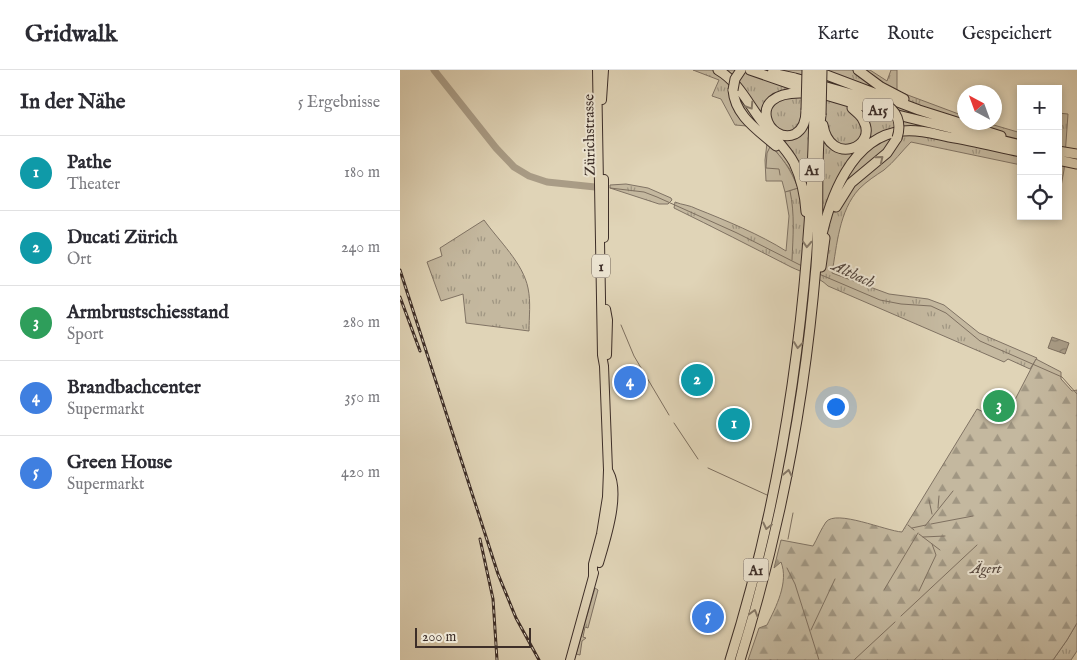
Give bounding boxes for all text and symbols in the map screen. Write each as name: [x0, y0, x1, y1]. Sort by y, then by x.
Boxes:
text: Gridwalk: [25, 19, 117, 50]
text: Karte: [817, 23, 859, 46]
text: Route: [887, 23, 934, 46]
text: Gespeichert: [962, 23, 1052, 46]
north arrow: [957, 85, 1002, 130]
map controls: [1017, 85, 1062, 220]
button: +: [1017, 85, 1062, 130]
text: In der Nähe: [20, 89, 126, 116]
text: 5 Ergebnisse: [298, 93, 380, 113]
street label: Zürichstrasse: [579, 94, 600, 176]
road number: A15: [863, 98, 893, 122]
one-way arrow: [744, 100, 754, 109]
button: −: [1017, 130, 1062, 175]
text: Pathe: [67, 151, 111, 175]
one-way arrow: [874, 156, 883, 164]
road number: A1: [800, 158, 824, 182]
text: 1: [33, 163, 39, 183]
text: 180 m: [344, 163, 380, 183]
text: Theater: [67, 175, 120, 195]
button: locate: [1017, 175, 1062, 220]
text: Ducati Zürich: [67, 226, 178, 250]
text: 2: [32, 238, 40, 258]
text: 240 m: [341, 238, 380, 258]
one-way arrow: [802, 241, 813, 249]
text: Ort: [67, 250, 92, 270]
road number: 1: [592, 255, 610, 278]
water label: Altbach: [827, 255, 878, 293]
text: Armbrustschiesstand: [67, 301, 229, 325]
text: 3: [33, 313, 39, 333]
text: 280 m: [343, 313, 380, 333]
text: Sport: [67, 325, 104, 345]
one-way arrow: [793, 341, 804, 349]
pin: 2: [681, 361, 713, 399]
pin: 4: [614, 363, 646, 401]
text: Brandbachcenter: [67, 376, 201, 400]
pin: 3: [983, 387, 1015, 425]
text: 4: [32, 388, 40, 408]
text: 350 m: [345, 388, 380, 408]
your location: [823, 394, 849, 420]
text: Supermarkt: [67, 400, 145, 420]
pin: 1: [718, 405, 750, 443]
text: Green House: [67, 451, 172, 475]
text: 5: [33, 463, 39, 483]
text: 420 m: [341, 463, 380, 483]
one-way arrow: [782, 468, 792, 477]
text: Supermarkt: [67, 475, 145, 495]
one-way arrow: [762, 521, 773, 530]
road number: A1: [744, 558, 768, 582]
park label: Ägert: [969, 559, 1003, 579]
pin: 5: [692, 598, 724, 636]
one-way arrow: [748, 609, 759, 618]
scale bar: [415, 625, 531, 648]
text: 200 m: [422, 628, 456, 646]

